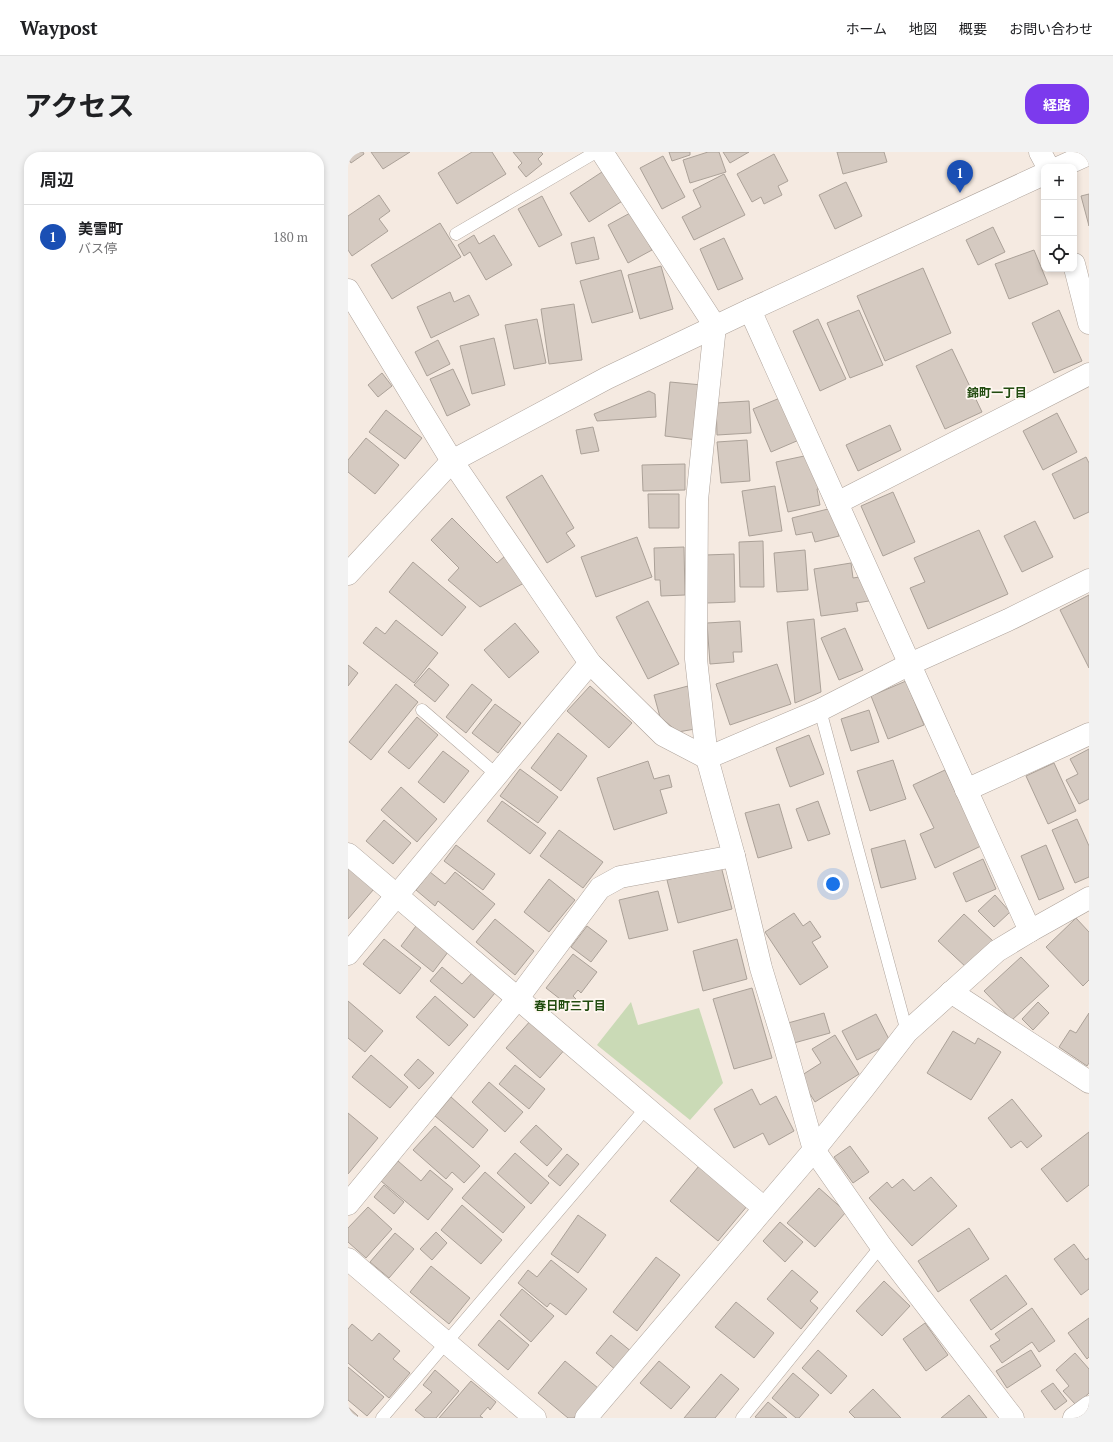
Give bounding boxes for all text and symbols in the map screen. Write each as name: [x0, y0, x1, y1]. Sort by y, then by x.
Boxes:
text: Waypost: [20, 15, 98, 40]
text: ホーム: [845, 19, 887, 38]
text: 地図: [909, 19, 937, 38]
text: 概要: [959, 19, 987, 38]
text: お問い合わせ: [1009, 19, 1093, 38]
button: 経路: [1025, 84, 1089, 124]
text: アクセス: [24, 87, 135, 124]
pin: 1: [947, 160, 973, 193]
map controls: [1041, 164, 1077, 272]
button: +: [1041, 164, 1077, 200]
text: 周辺: [40, 168, 74, 191]
button: −: [1041, 200, 1077, 236]
text: 美雪町: [78, 218, 123, 238]
text: 1: [49, 228, 57, 246]
text: 180 m: [273, 228, 308, 246]
button: locate: [1041, 236, 1077, 272]
text: バス停: [78, 239, 117, 257]
district label: 錦町一丁目: [966, 385, 1027, 400]
your location: [823, 874, 843, 894]
district label: 春日町三丁目: [534, 998, 606, 1013]

